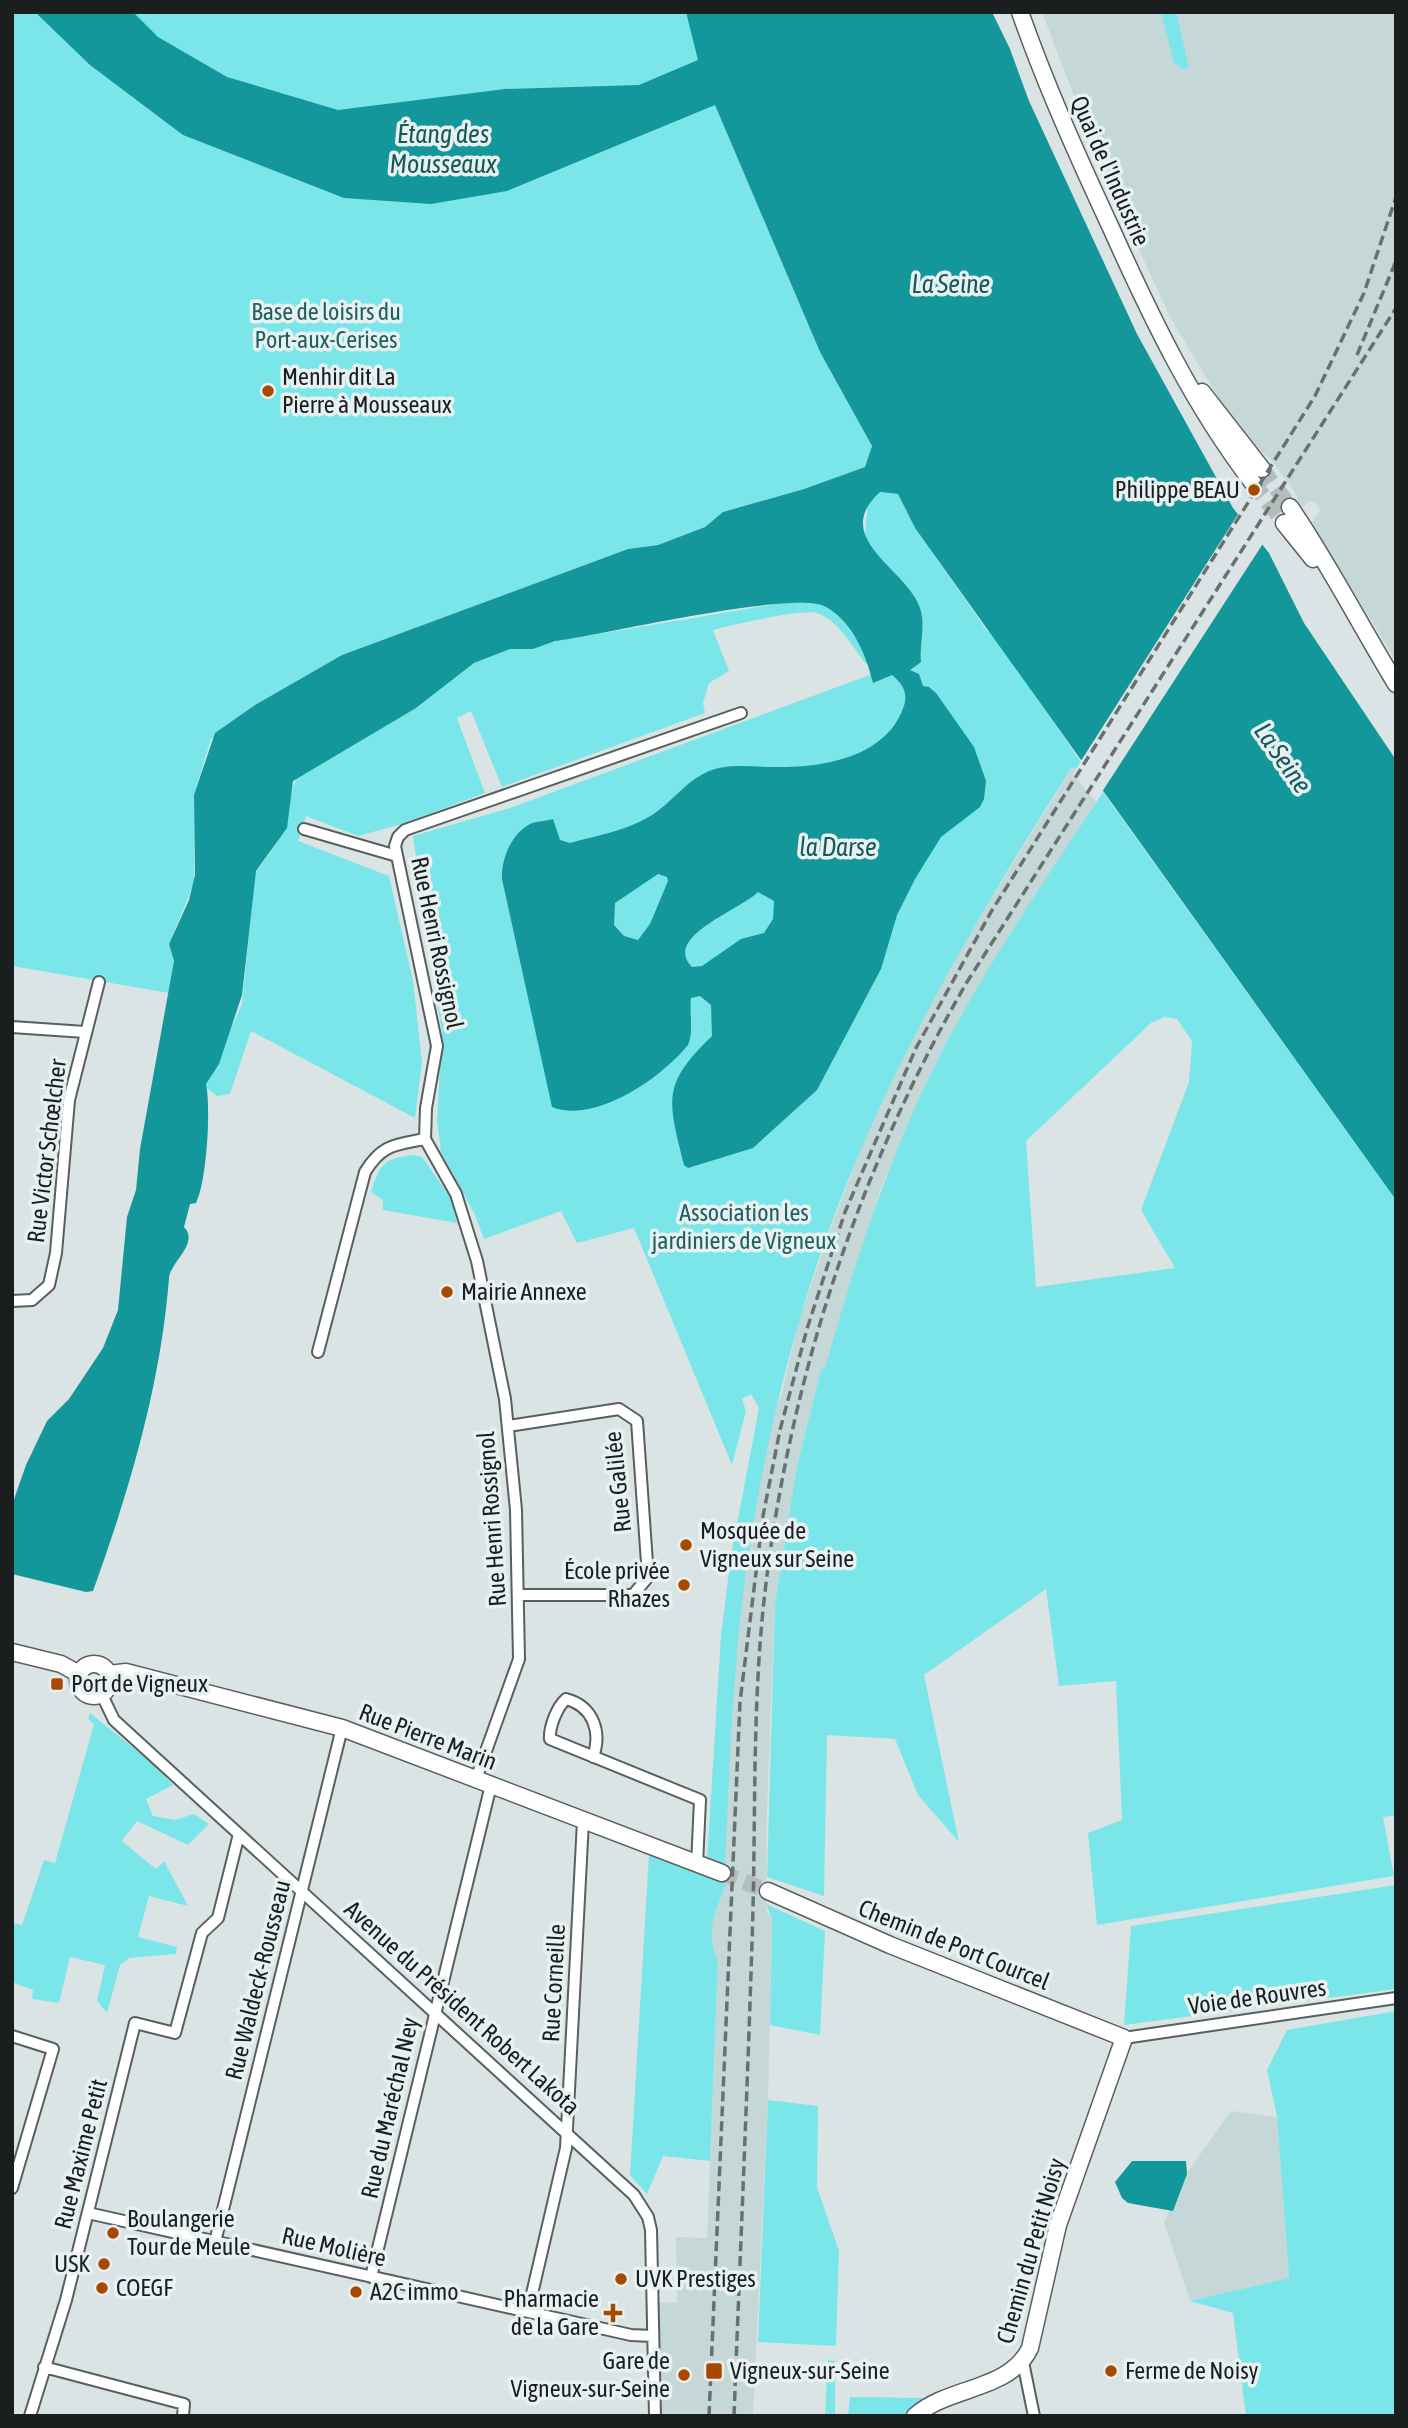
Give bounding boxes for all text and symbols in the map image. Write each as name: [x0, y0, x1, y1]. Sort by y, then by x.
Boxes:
street label: Quai de l'Industrie: [1065, 92, 1156, 250]
water label: Étang des Mousseaux: [390, 119, 497, 179]
water label: La Seine: [912, 269, 990, 299]
park label: Base de loisirs du Port-aux-Cerises: [251, 298, 401, 353]
place label: Menhir dit La Pierre à Mousseaux: [282, 363, 452, 418]
marker: Menhir dit La Pierre à Mousseaux: [260, 383, 276, 399]
place label: Philippe BEAU: [1115, 476, 1240, 503]
marker: Philippe BEAU: [1246, 482, 1262, 498]
water label: La Seine: [1248, 717, 1318, 799]
water label: la Darse: [799, 832, 877, 862]
street label: Rue Henri Rossignol: [406, 854, 469, 1032]
street label: Rue Victor Schœlcher: [22, 1057, 71, 1244]
park label: Association les jardiniers de Vigneux: [651, 1199, 837, 1254]
place label: Mairie Annexe: [461, 1278, 587, 1305]
marker: Mairie Annexe: [439, 1284, 455, 1300]
street label: Rue Henri Rossignol: [472, 1430, 511, 1608]
street label: Rue Galilée: [599, 1430, 636, 1534]
place label: Mosquée de Vigneux sur Seine: [700, 1517, 854, 1572]
marker: Mosquée de Vigneux sur Seine: [678, 1537, 694, 1553]
place label: École privée Rhazes: [564, 1557, 670, 1612]
marker: École privée Rhazes: [676, 1577, 692, 1593]
place label: Port de Vigneux: [71, 1670, 208, 1697]
marker: Port de Vigneux: [49, 1676, 65, 1692]
street label: Rue Pierre Marin: [356, 1698, 501, 1775]
street label: Rue Waldeck-Rousseau: [220, 1877, 295, 2083]
street label: Chemin de Port Courcel: [855, 1894, 1054, 1995]
street label: Avenue du Président Robert Lakota: [339, 1895, 585, 2120]
street label: Rue Corneille: [537, 1923, 570, 2043]
street label: Voie de Rouvres: [1186, 1973, 1328, 2020]
street label: Rue du Maréchal Ney: [356, 2015, 424, 2201]
street label: Rue Maxime Petit: [49, 2076, 112, 2232]
street label: Chemin du Petit Noisy: [991, 2155, 1070, 2347]
place label: Boulangerie Tour de Meule: [127, 2205, 250, 2260]
street label: Rue Molière: [279, 2221, 389, 2272]
marker: Boulangerie Tour de Meule: [105, 2225, 121, 2241]
place label: USK: [54, 2250, 90, 2277]
marker: USK: [96, 2256, 112, 2272]
place label: UVK Prestiges: [635, 2265, 756, 2292]
marker: UVK Prestiges: [613, 2271, 629, 2287]
place label: COEGF: [116, 2274, 173, 2301]
place label: A2C immo: [370, 2278, 459, 2305]
marker: COEGF: [94, 2280, 110, 2296]
marker: A2C immo: [348, 2284, 364, 2300]
place label: Pharmacie de la Gare: [504, 2285, 599, 2340]
marker: Pharmacie de la Gare: [605, 2305, 621, 2321]
place label: Gare de Vigneux-sur-Seine: [510, 2347, 670, 2402]
place label: Vigneux-sur-Seine: [730, 2357, 890, 2384]
place label: Ferme de Noisy: [1125, 2357, 1259, 2384]
marker: Vigneux-sur-Seine: [704, 2361, 724, 2381]
marker: Ferme de Noisy: [1103, 2363, 1119, 2379]
marker: Gare de Vigneux-sur-Seine: [676, 2367, 692, 2383]

